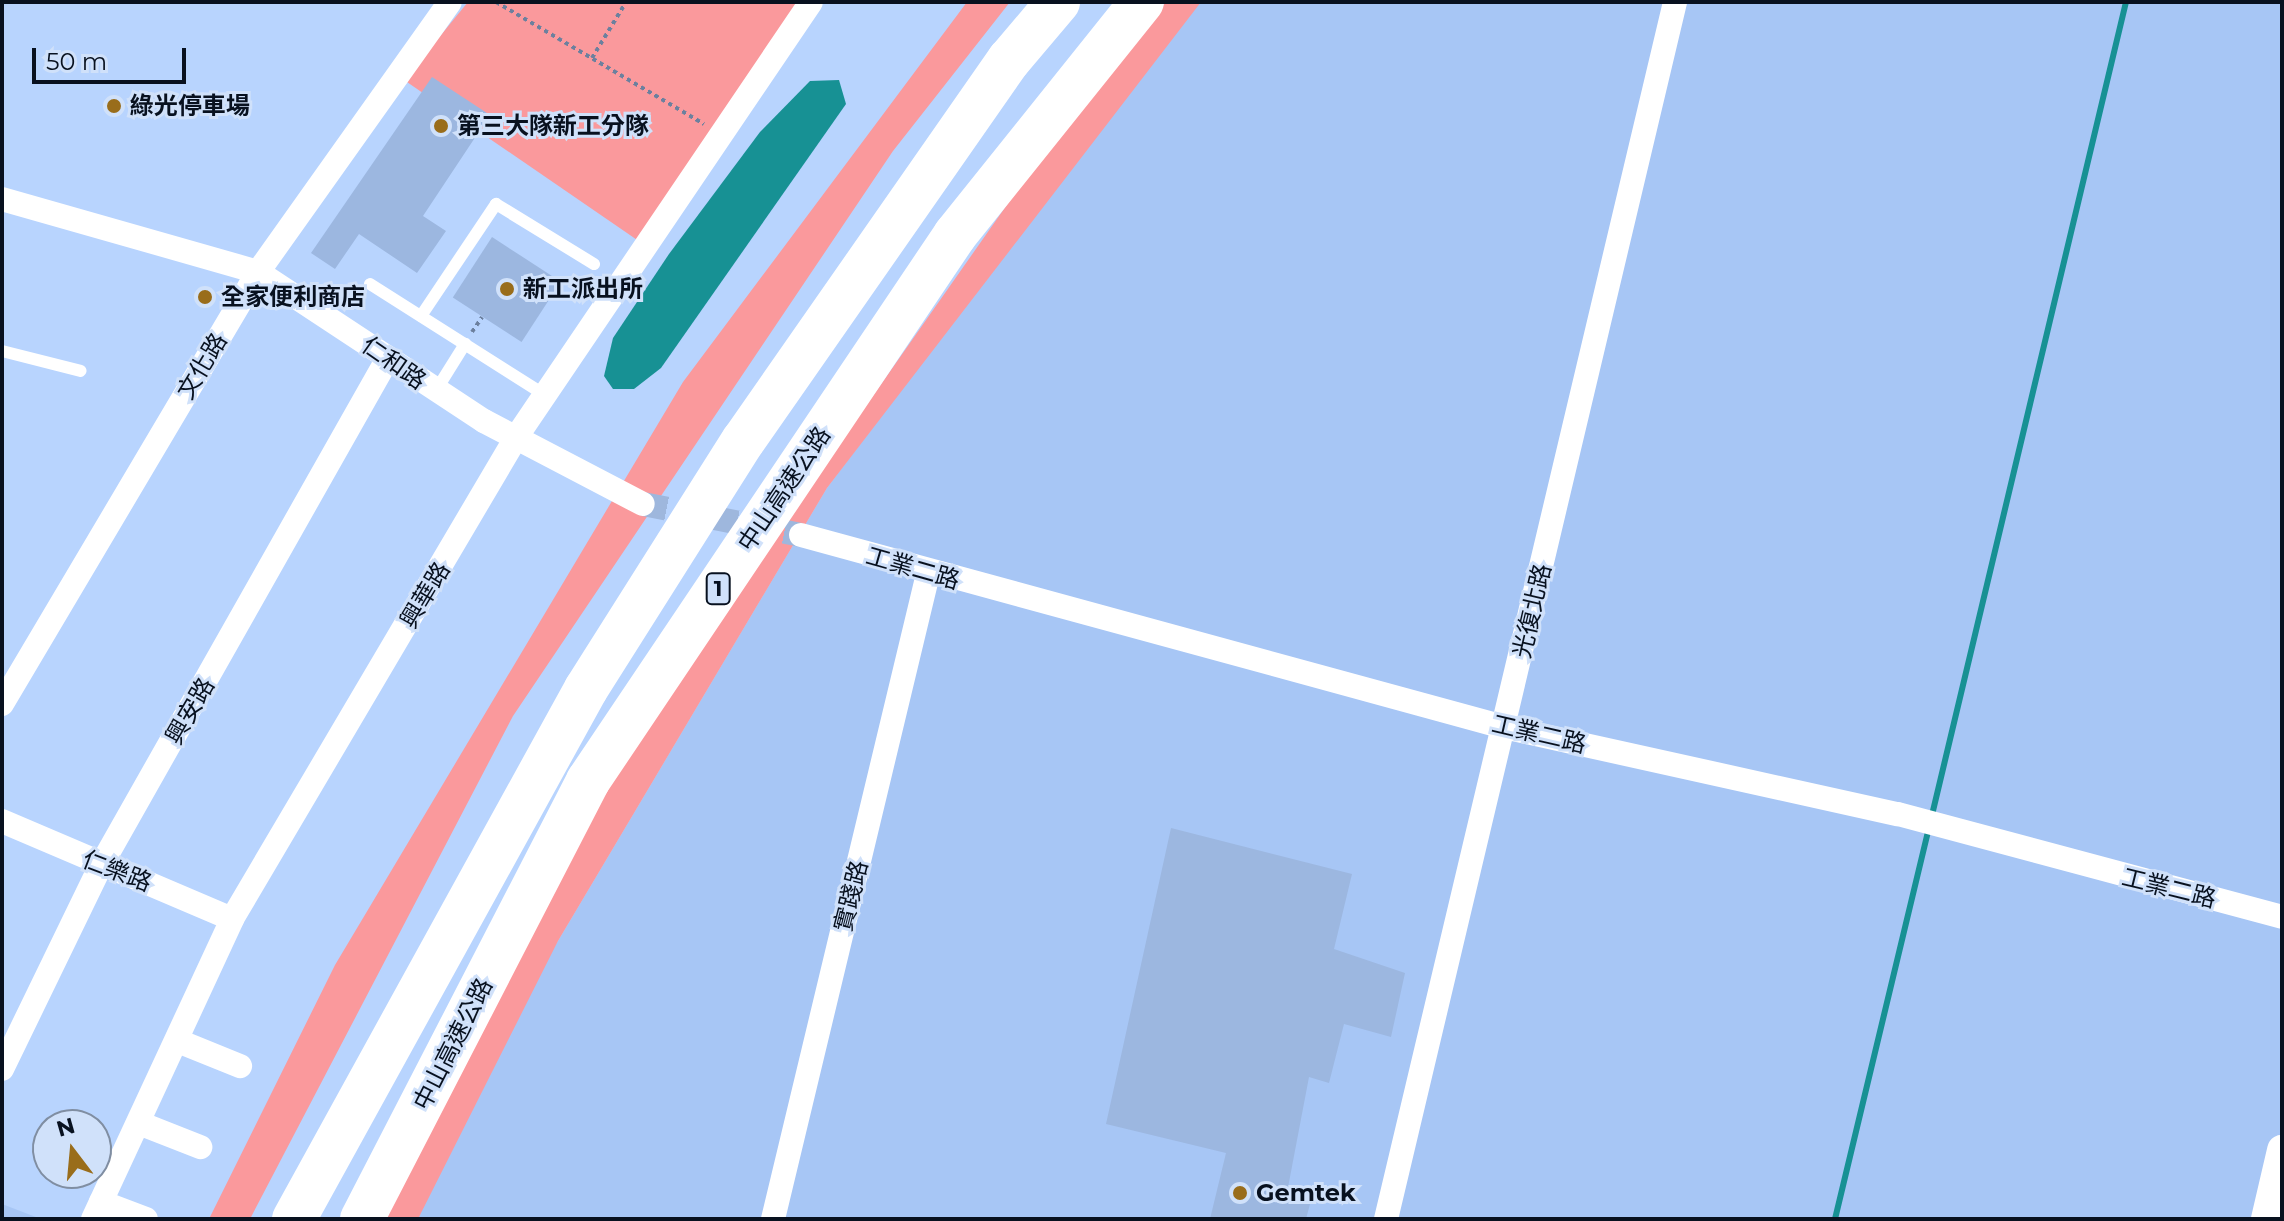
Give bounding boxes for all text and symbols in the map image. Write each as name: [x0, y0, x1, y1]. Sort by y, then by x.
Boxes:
scale bar: [36, 32, 190, 82]
text: 50 m: [46, 47, 107, 76]
place label: 綠光停車場: [130, 92, 250, 120]
marker: 綠光停車場: [105, 97, 123, 115]
place label: 第三大隊新工分隊: [457, 112, 649, 140]
marker: 第三大隊新工分隊: [432, 117, 450, 135]
place label: 新工派出所: [523, 275, 643, 303]
marker: 新工派出所: [498, 280, 516, 298]
place label: 全家便利商店: [221, 283, 365, 311]
marker: 全家便利商店: [196, 288, 214, 306]
street label: 文化路: [171, 328, 233, 404]
street label: 仁和路: [356, 331, 432, 395]
street label: 中山高速公路: [732, 421, 836, 557]
street label: 工業二路: [863, 541, 963, 595]
street label: 興華路: [394, 557, 456, 633]
street label: 光復北路: [1507, 561, 1557, 661]
road number: 1: [704, 571, 732, 607]
street label: 興安路: [160, 673, 220, 749]
street label: 工業二路: [1489, 709, 1589, 759]
street label: 仁樂路: [78, 845, 156, 897]
street label: 實踐路: [828, 858, 874, 934]
street label: 工業二路: [2119, 862, 2219, 914]
street label: 中山高速公路: [407, 973, 499, 1115]
north arrow: [32, 1109, 112, 1189]
text: N: [54, 1112, 78, 1143]
place label: Gemtek: [1256, 1179, 1356, 1207]
marker: Gemtek: [1231, 1184, 1249, 1202]

